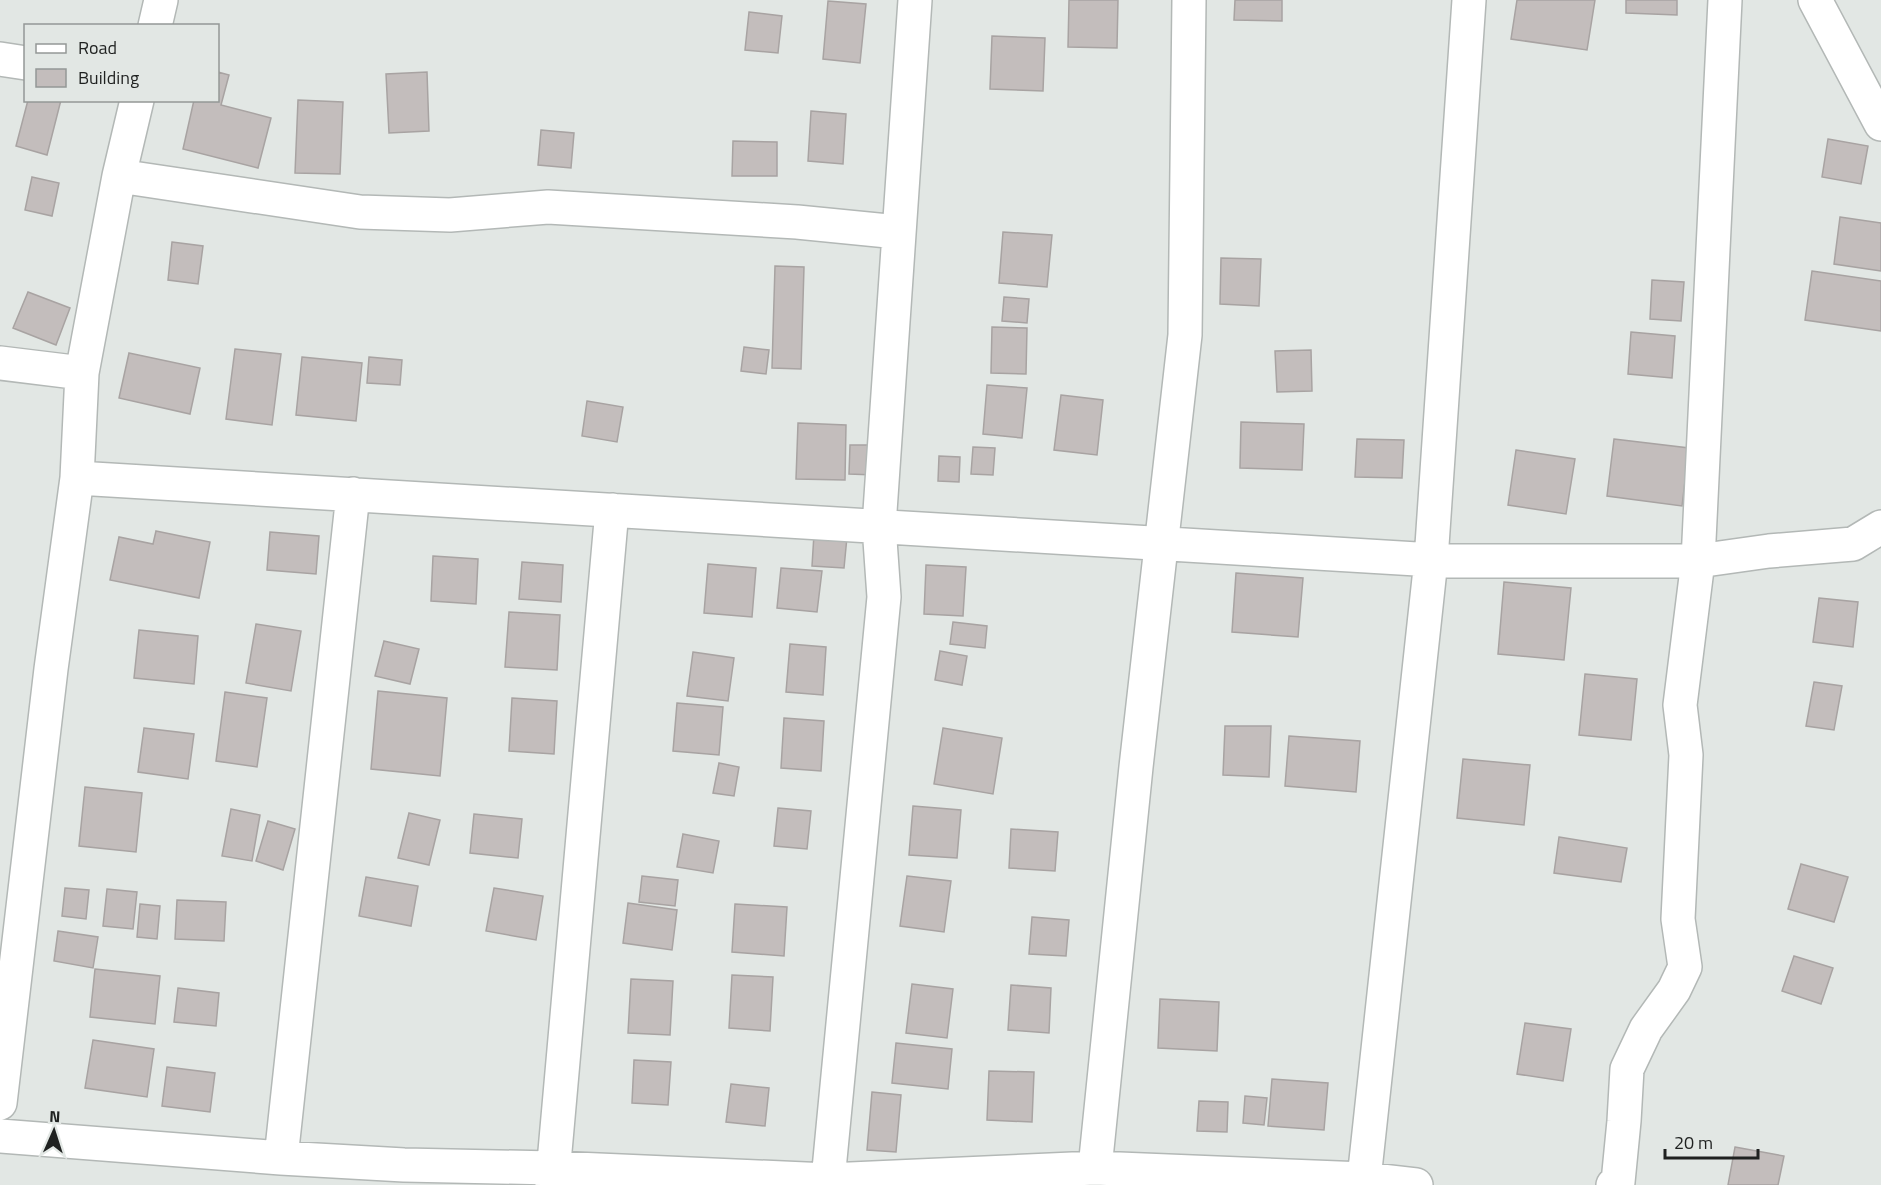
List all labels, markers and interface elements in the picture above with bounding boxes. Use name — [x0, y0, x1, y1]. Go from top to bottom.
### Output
legend — [24, 24, 219, 102]
text: Road — [78, 34, 117, 61]
text: Building — [78, 64, 139, 91]
north arrow — [24, 1101, 84, 1161]
text: N — [49, 1104, 61, 1128]
scale bar — [1665, 1122, 1758, 1160]
text: 20 m — [1674, 1129, 1713, 1156]

